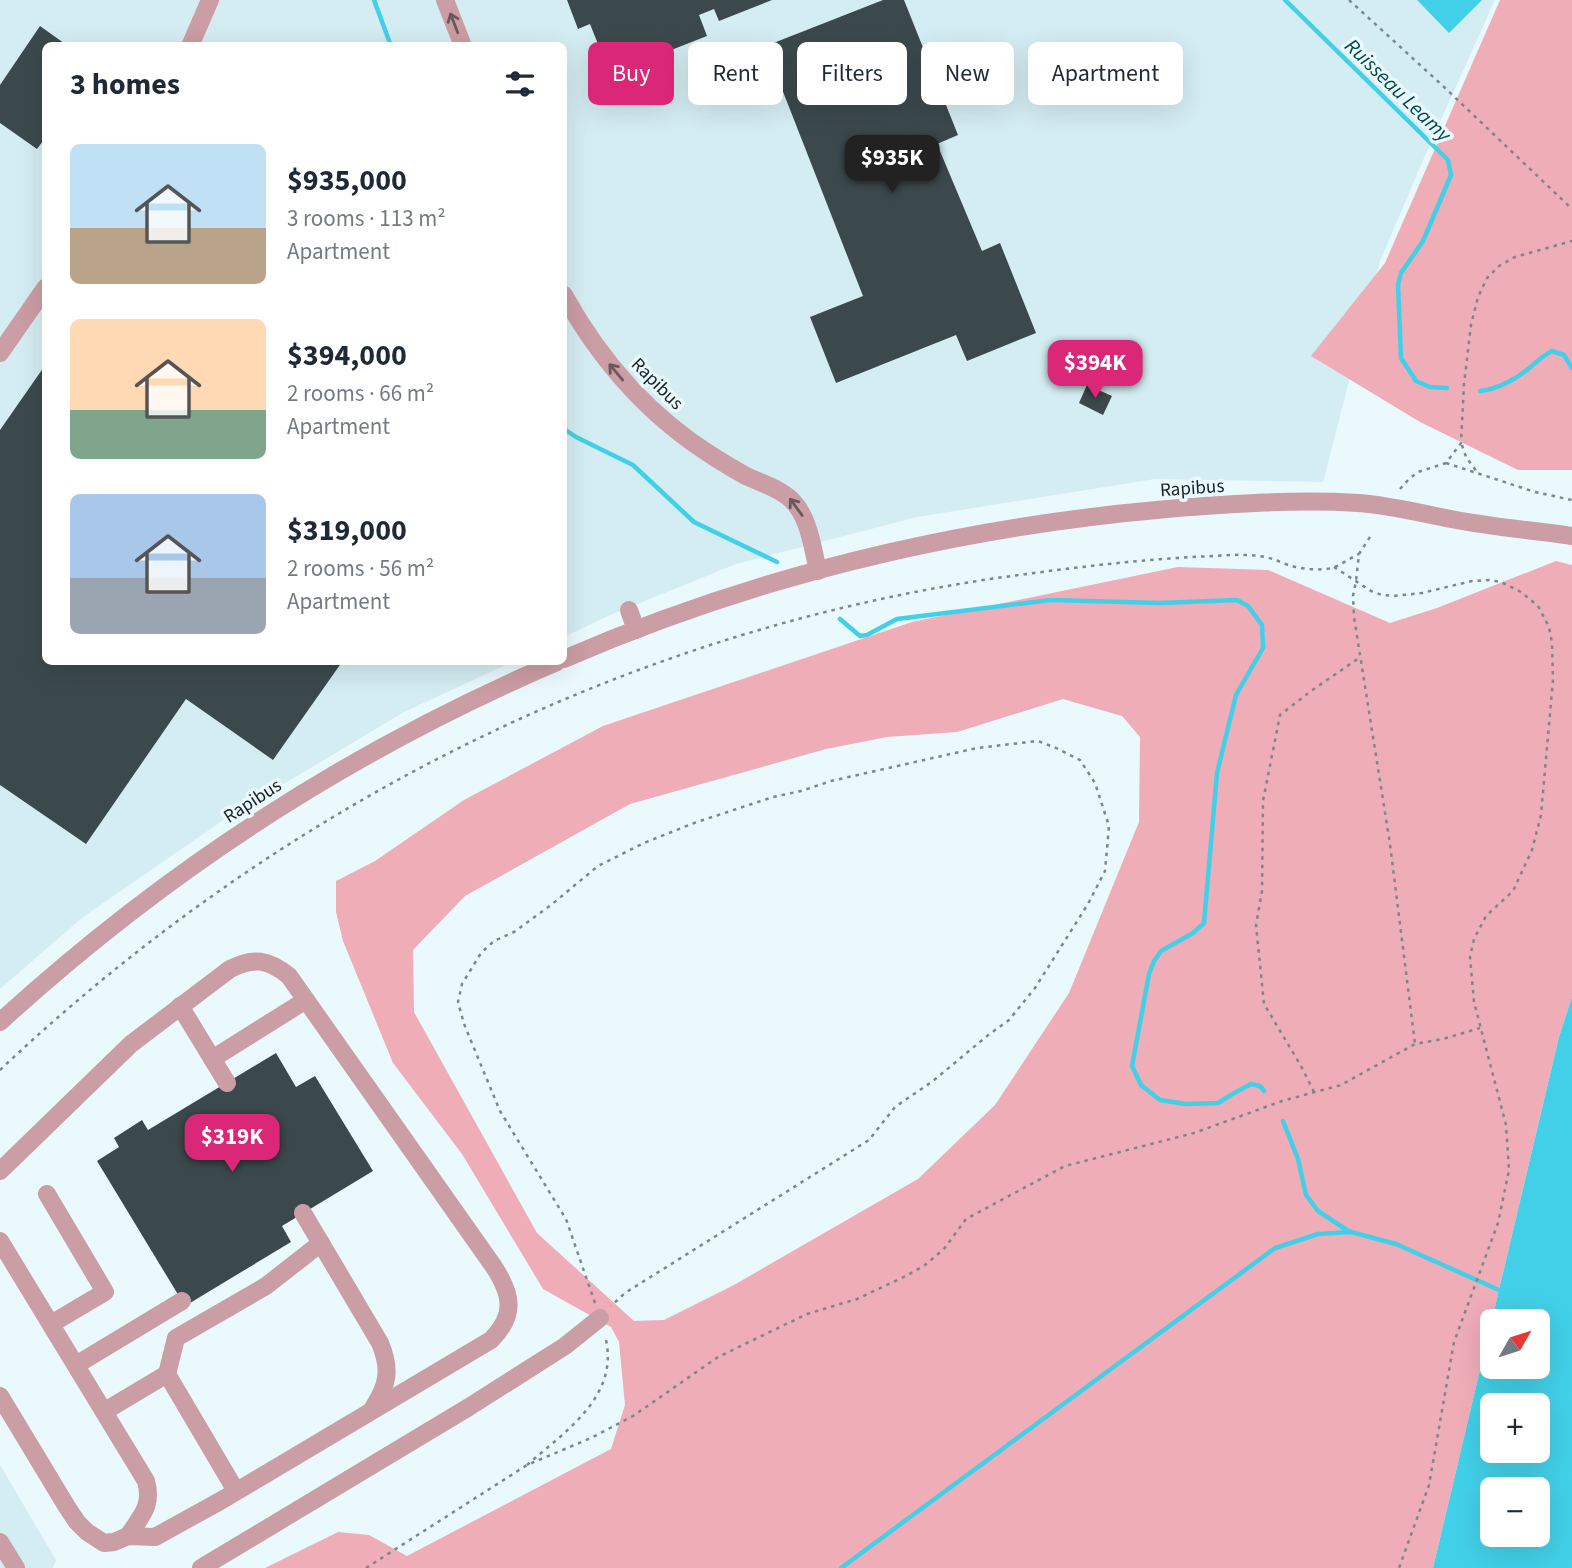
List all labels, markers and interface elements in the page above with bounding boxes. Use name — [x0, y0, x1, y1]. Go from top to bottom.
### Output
one-way arrow — [447, 12, 460, 34]
water label: Ruisseau Leamy — [1338, 31, 1459, 150]
chip: Buy — [588, 42, 674, 105]
chip: Rent — [688, 42, 783, 105]
chip: Filters — [797, 42, 907, 105]
chip: New — [921, 42, 1014, 105]
chip: Apartment — [1028, 42, 1183, 105]
text: 3 homes — [70, 63, 180, 106]
icon: filters — [501, 65, 539, 103]
pin: $935K — [843, 136, 941, 195]
text: $935K — [861, 141, 923, 174]
text: $935,000 — [287, 159, 407, 202]
icon: home — [126, 172, 210, 256]
text: 3 rooms · 113 m² — [287, 202, 446, 235]
text: Apartment — [287, 235, 390, 268]
text: $394,000 — [287, 334, 407, 377]
pin: $394K — [1046, 340, 1144, 400]
text: $394K — [1064, 346, 1126, 379]
icon: home — [126, 347, 210, 431]
street label: Rapibus — [625, 352, 689, 416]
one-way arrow — [608, 363, 624, 381]
text: 2 rooms · 66 m² — [287, 377, 434, 410]
text: Apartment — [287, 410, 390, 443]
street label: Rapibus — [1159, 473, 1225, 504]
one-way arrow — [789, 498, 803, 517]
text: $319,000 — [287, 509, 407, 552]
icon: home — [126, 522, 210, 606]
text: 2 rooms · 56 m² — [287, 552, 434, 585]
text: Apartment — [287, 585, 390, 618]
street label: Rapibus — [218, 772, 287, 830]
pin: $319K — [183, 1114, 281, 1174]
text: $319K — [201, 1120, 263, 1153]
north arrow — [1480, 1309, 1550, 1379]
map controls — [1480, 1309, 1550, 1547]
button: + — [1480, 1393, 1550, 1463]
button: − — [1480, 1477, 1550, 1547]

